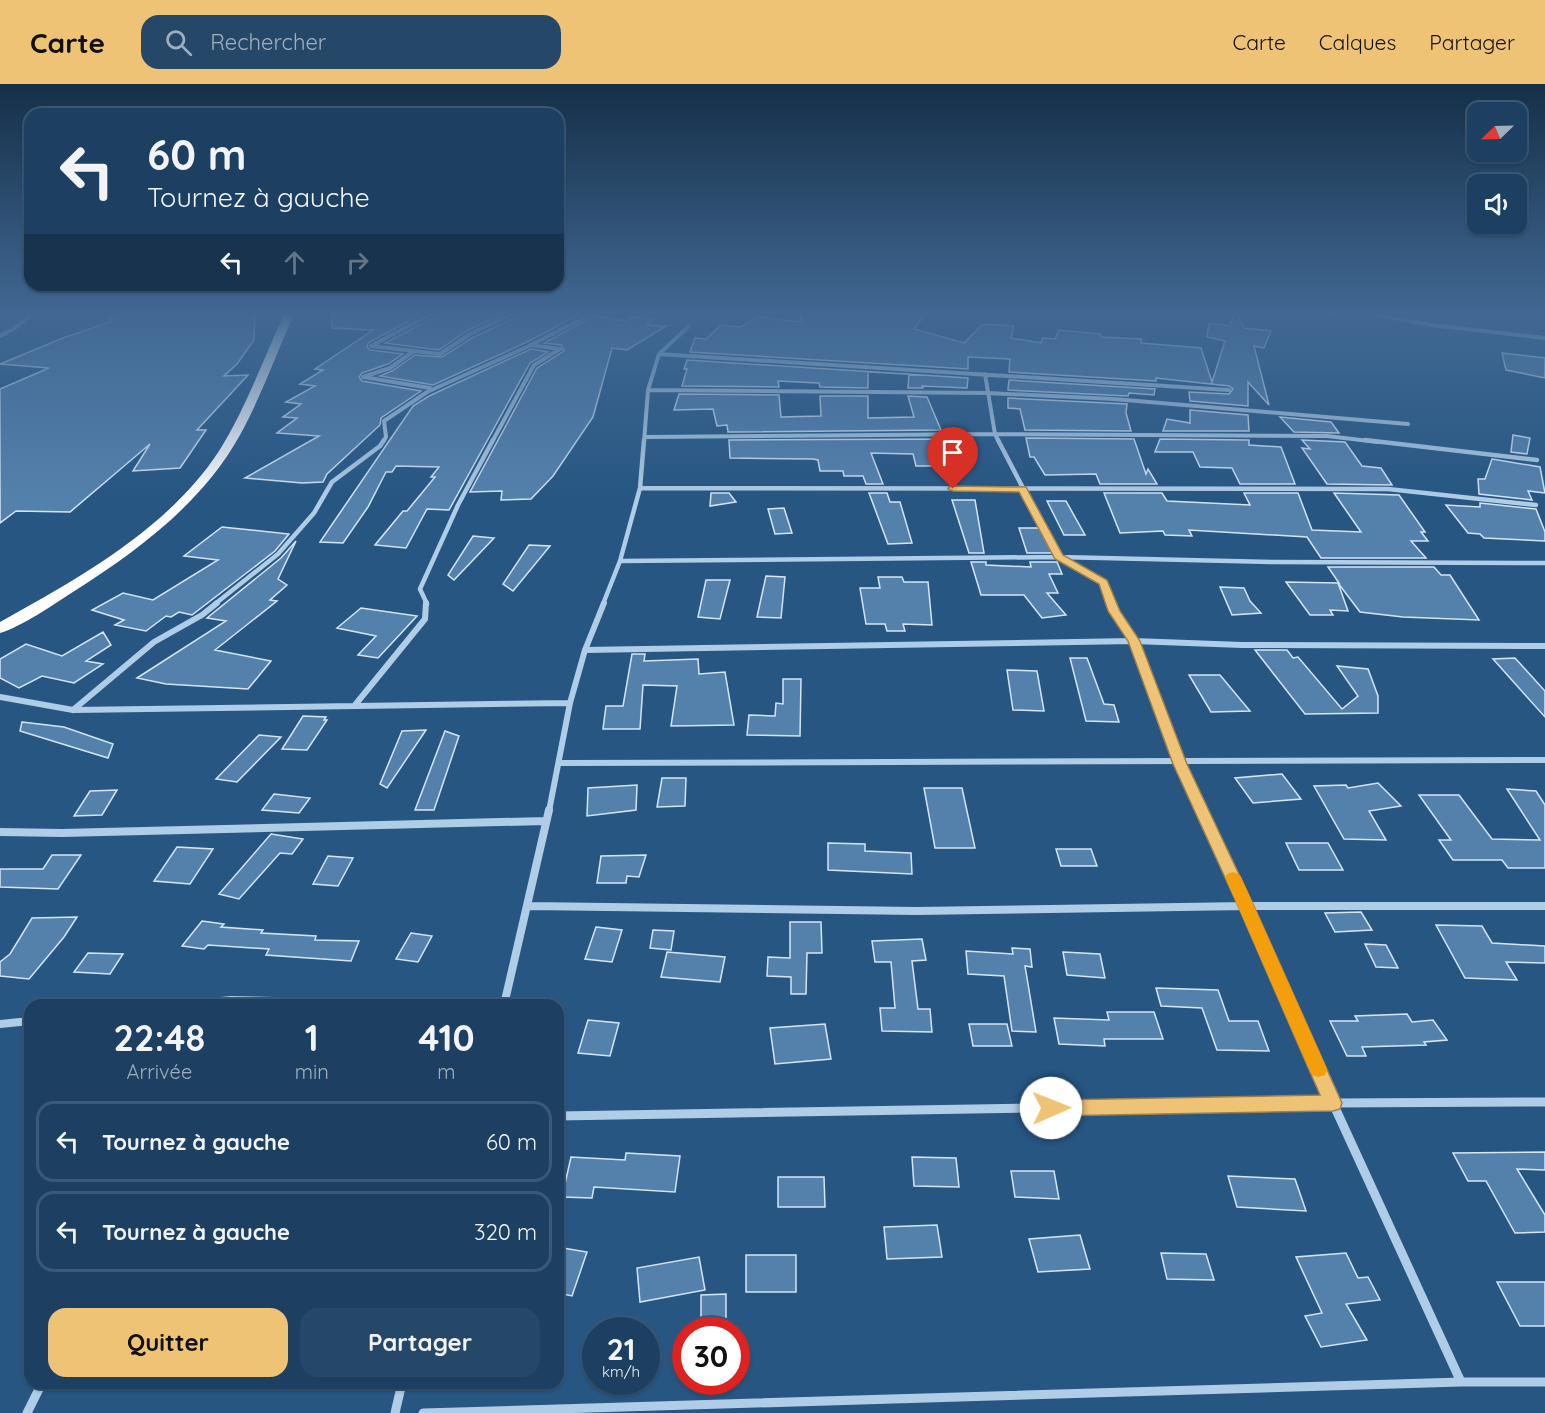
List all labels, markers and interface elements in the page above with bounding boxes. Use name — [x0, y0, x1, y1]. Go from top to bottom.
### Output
search box — [141, 15, 561, 69]
text: Carte — [30, 25, 105, 60]
icon: search — [162, 26, 195, 59]
text: Rechercher — [210, 28, 326, 56]
text: Carte — [1232, 29, 1286, 55]
text: Calques — [1319, 29, 1396, 55]
text: Partager — [1429, 29, 1515, 55]
north arrow — [1467, 102, 1527, 162]
map controls — [1467, 102, 1527, 234]
text: 60 m — [147, 128, 247, 181]
icon: left — [48, 132, 126, 210]
button: sound — [1467, 174, 1527, 234]
text: Tournez à gauche — [147, 180, 370, 214]
icon: left — [215, 246, 248, 279]
icon: ahead — [278, 246, 311, 279]
icon: right — [341, 246, 374, 279]
pin — [927, 427, 978, 489]
icon: arrive — [936, 436, 969, 469]
text: 22:48 — [114, 1015, 205, 1060]
text: 1 — [305, 1015, 319, 1060]
text: 410 — [418, 1015, 475, 1060]
text: Arrivée — [127, 1059, 192, 1084]
text: min — [295, 1059, 329, 1084]
text: m — [437, 1059, 456, 1084]
position arrow — [1019, 1076, 1083, 1140]
icon: left — [51, 1125, 84, 1158]
text: Tournez à gauche — [102, 1128, 290, 1156]
text: 60 m — [486, 1128, 537, 1156]
icon: left — [51, 1215, 84, 1248]
text: Tournez à gauche — [102, 1218, 290, 1246]
text: 320 m — [474, 1218, 537, 1246]
button: Quitter — [48, 1308, 288, 1377]
button: Partager — [300, 1308, 540, 1377]
speed limit sign: 30 — [672, 1317, 750, 1395]
text: 21 — [607, 1330, 635, 1368]
text: km/h — [602, 1362, 640, 1381]

